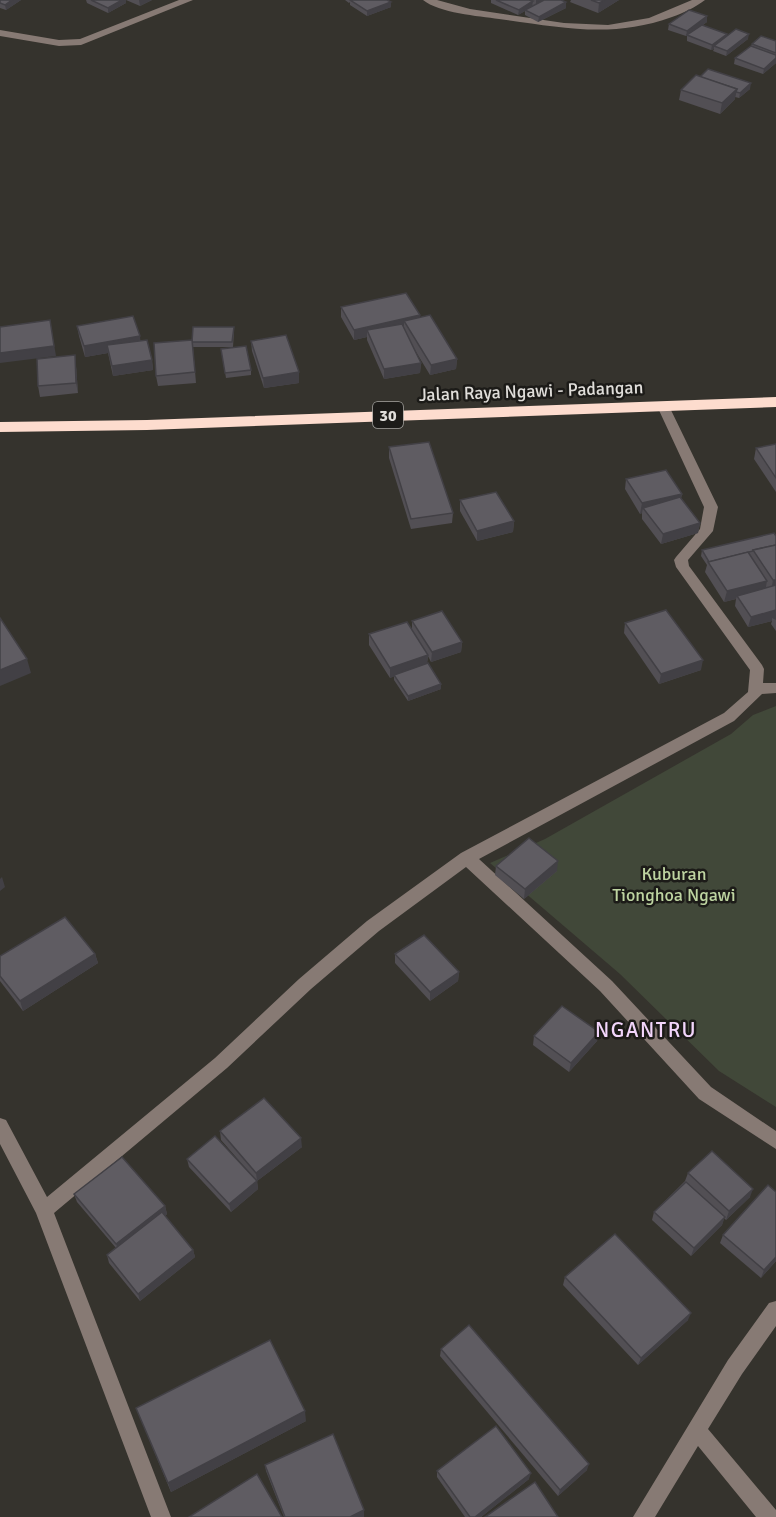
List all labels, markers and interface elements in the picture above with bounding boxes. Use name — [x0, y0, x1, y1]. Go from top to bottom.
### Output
street label: Jalan Raya Ngawi - Padangan — [418, 376, 644, 406]
road number: 30 — [373, 402, 403, 428]
park label: Kuburan Tionghoa Ngawi — [612, 863, 736, 906]
district label: NGANTRU — [595, 1017, 697, 1043]

